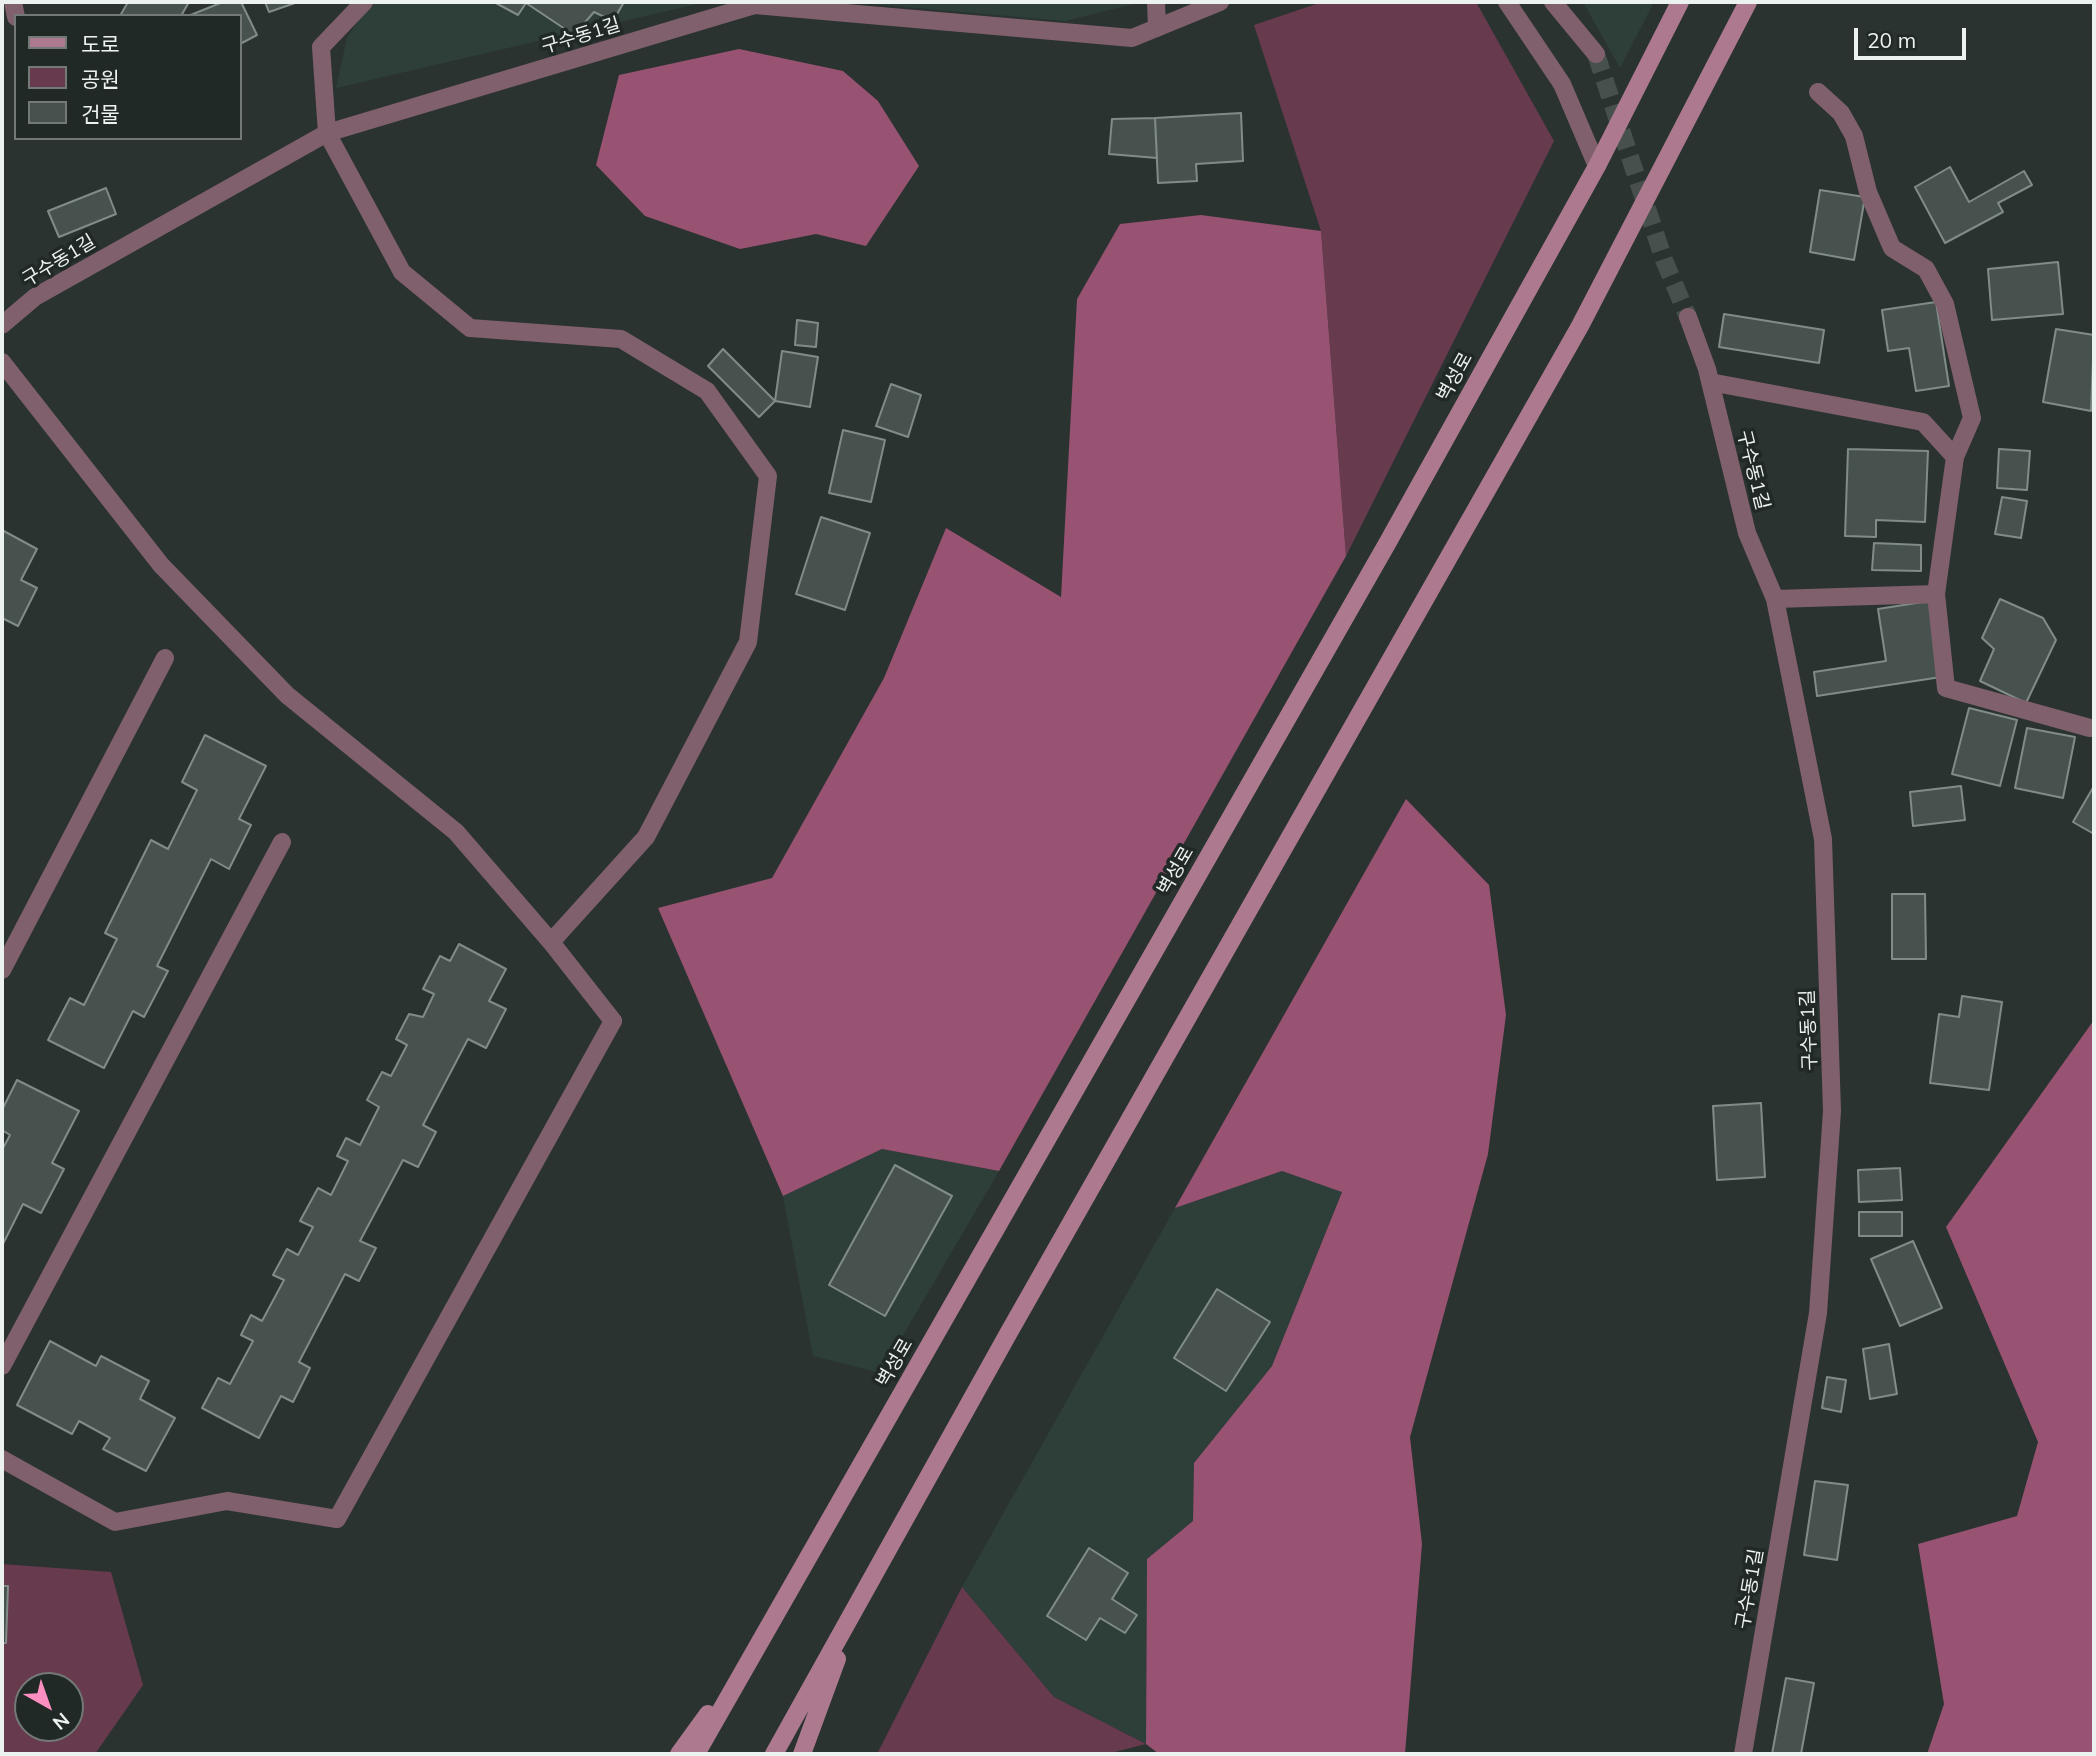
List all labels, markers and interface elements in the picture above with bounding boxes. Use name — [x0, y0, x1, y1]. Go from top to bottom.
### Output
street label: 구수동1길 — [539, 13, 623, 59]
legend — [14, 14, 242, 140]
scale bar — [1858, 14, 1970, 58]
text: 20 m — [1867, 27, 1916, 53]
text: 도로 — [81, 31, 120, 57]
text: 공원 — [81, 66, 120, 92]
text: 건물 — [81, 101, 120, 127]
street label: 구수동1길 — [18, 230, 100, 292]
street label: 벽성로 — [1432, 349, 1478, 405]
street label: 구수동1길 — [1732, 428, 1774, 512]
street label: 벽성로 — [1153, 843, 1199, 899]
street label: 구수동1길 — [1796, 989, 1822, 1071]
street label: 벽성로 — [872, 1335, 918, 1391]
street label: 구수동1길 — [1732, 1547, 1768, 1631]
north arrow — [14, 1672, 84, 1742]
text: N — [48, 1708, 74, 1735]

